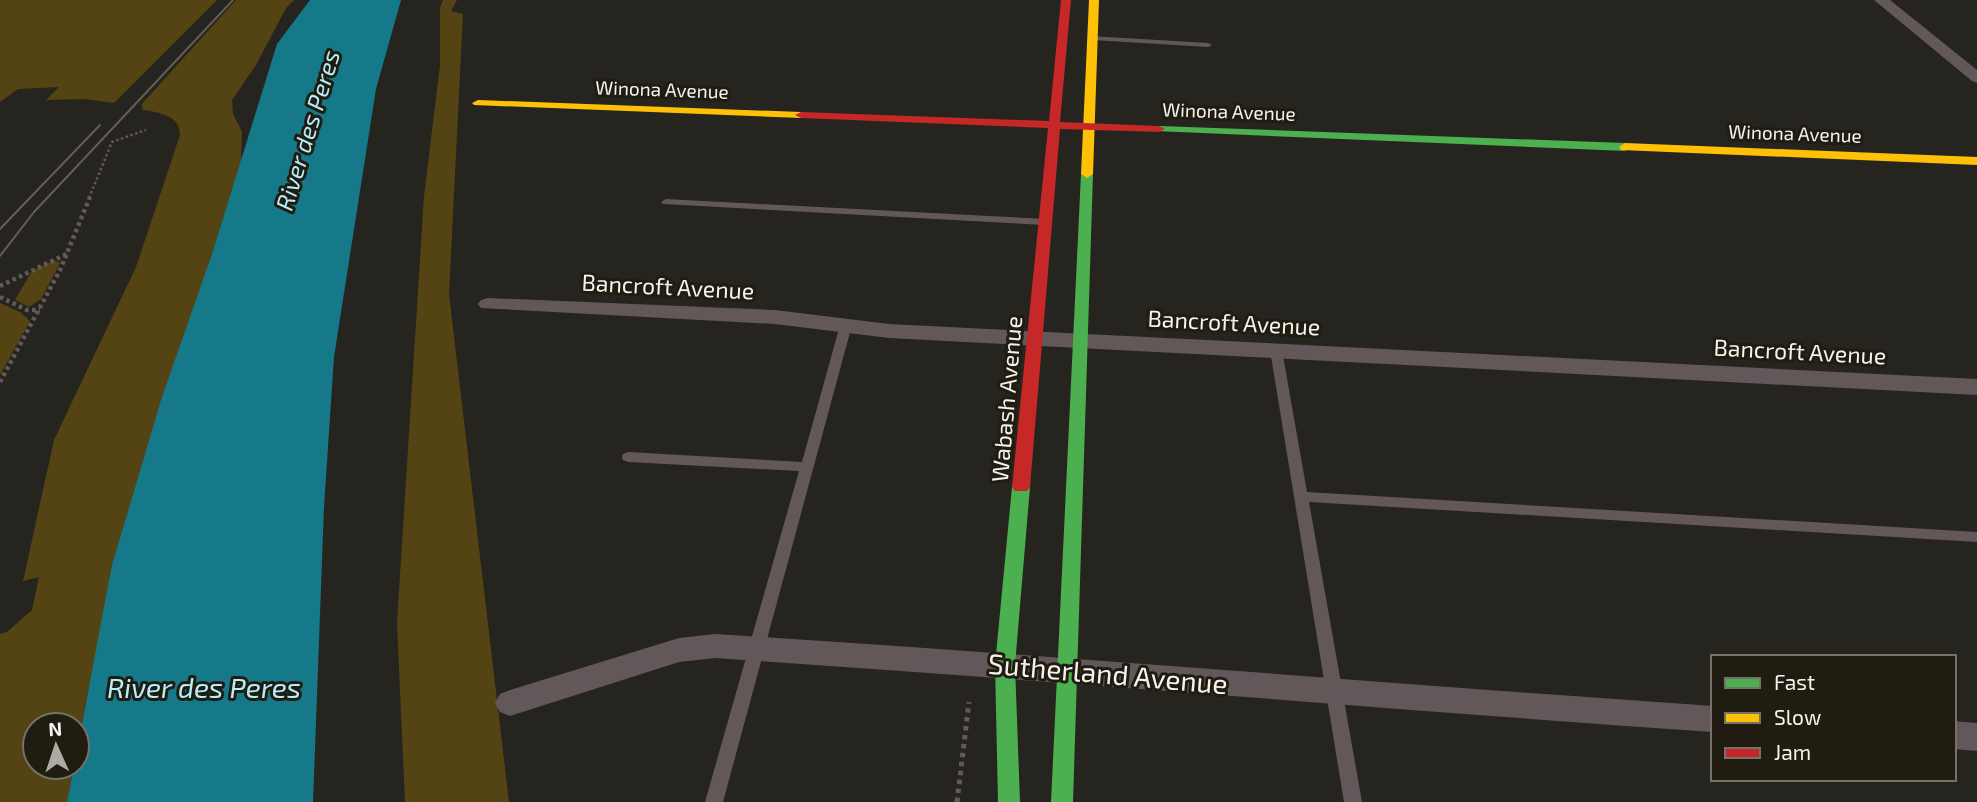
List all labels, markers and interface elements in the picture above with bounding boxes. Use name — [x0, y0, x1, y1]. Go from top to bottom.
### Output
water label: River des Peres — [269, 46, 345, 214]
street label: Winona Avenue — [595, 75, 729, 103]
street label: Winona Avenue — [1162, 97, 1296, 125]
street label: Winona Avenue — [1728, 119, 1862, 147]
street label: Bancroft Avenue — [581, 268, 755, 304]
street label: Bancroft Avenue — [1147, 304, 1321, 340]
street label: Wabash Avenue — [985, 315, 1027, 483]
street label: Bancroft Avenue — [1713, 333, 1887, 369]
street label: Sutherland Avenue — [987, 646, 1229, 700]
legend — [1711, 655, 1956, 781]
text: Fast — [1774, 669, 1815, 694]
water label: River des Peres — [107, 670, 301, 704]
text: Slow — [1774, 704, 1821, 729]
north arrow — [21, 711, 91, 781]
text: N — [48, 717, 63, 740]
text: Jam — [1774, 739, 1811, 764]

